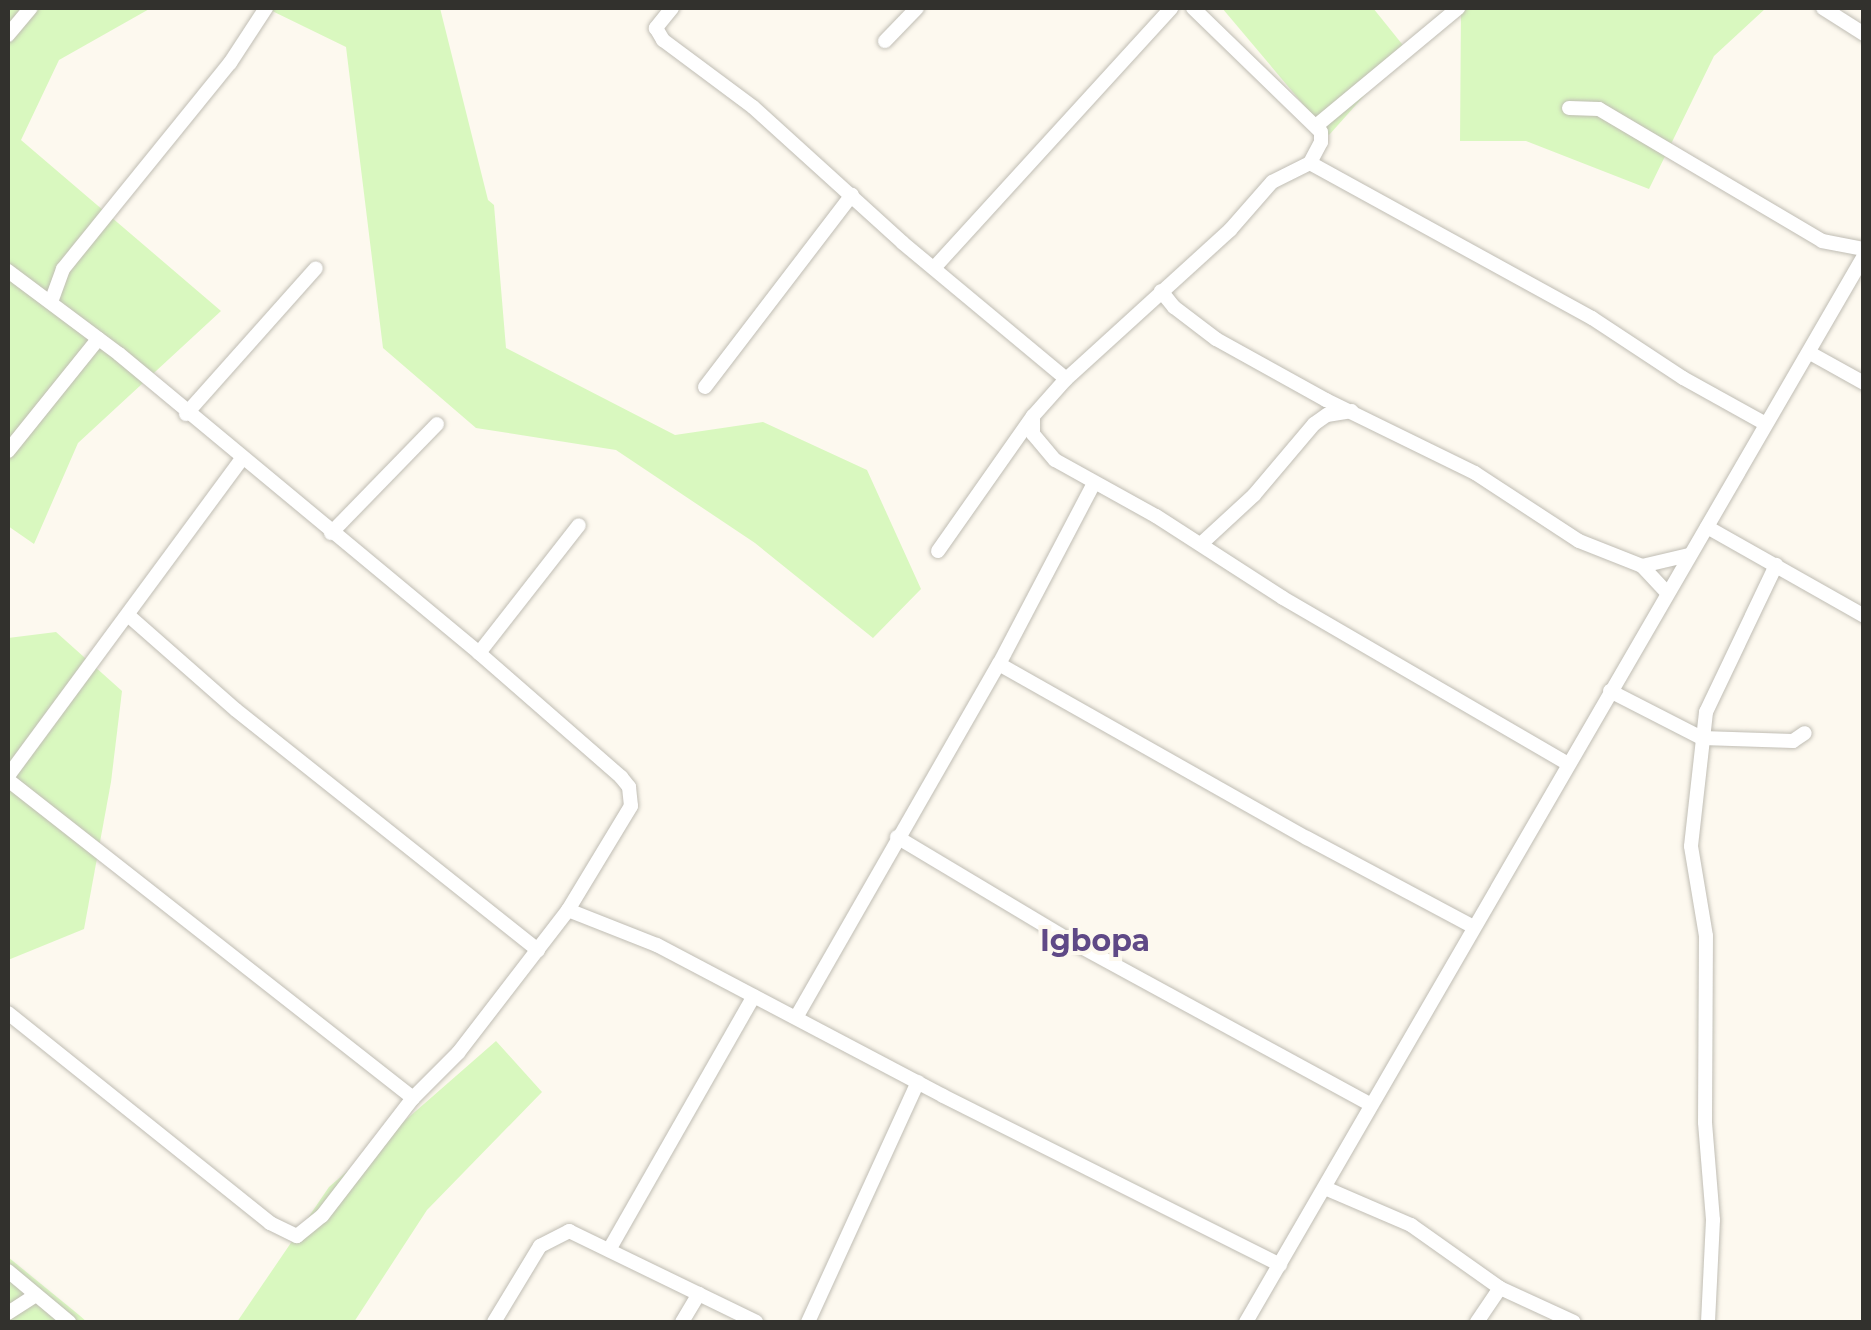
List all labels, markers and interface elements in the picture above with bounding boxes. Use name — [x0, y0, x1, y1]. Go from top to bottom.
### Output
district label: Igbopa — [1040, 923, 1150, 959]

